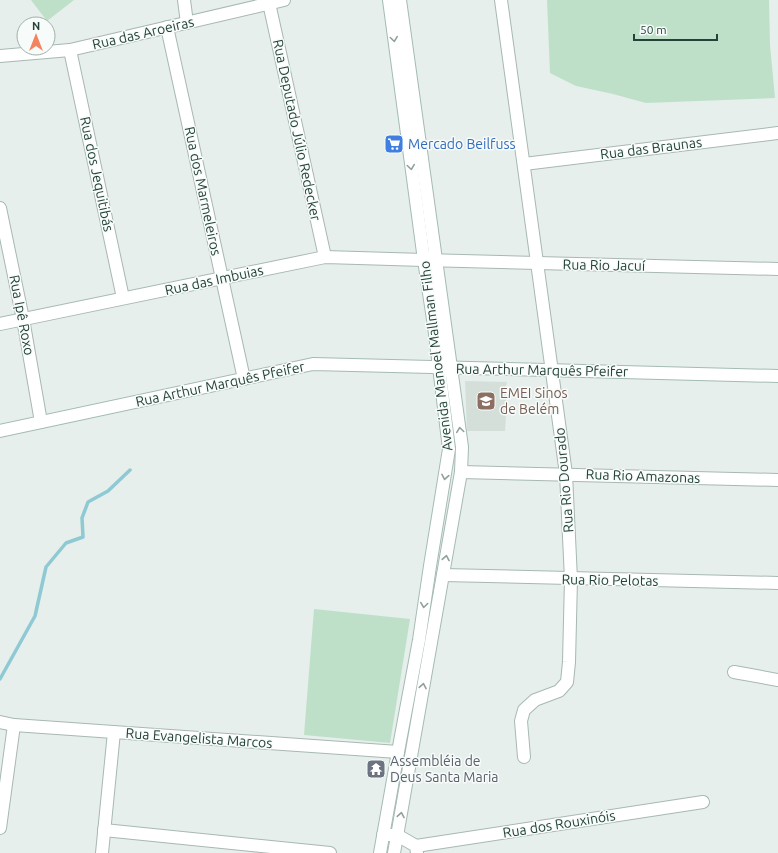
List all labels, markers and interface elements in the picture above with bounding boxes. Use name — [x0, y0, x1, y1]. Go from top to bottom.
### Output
street label: Rua das Aroeiras — [91, 14, 195, 52]
north arrow — [16, 16, 56, 56]
scale bar — [634, 16, 717, 42]
text: N — [32, 20, 40, 32]
text: 50 m — [640, 23, 667, 36]
one-way arrow — [389, 36, 398, 42]
street label: Rua Deputado Júlio Redecker — [270, 38, 324, 223]
street label: Rua dos Jequitibás — [77, 115, 117, 233]
street label: Rua dos Marmeleiros — [181, 125, 225, 257]
supermarket icon: Mercado Beilfuss — [383, 133, 405, 155]
street label: Rua das Braunas — [599, 134, 703, 162]
place label: Mercado Beilfuss — [408, 136, 516, 152]
one-way arrow — [407, 164, 416, 171]
street label: Rua Rio Jacuí — [563, 256, 646, 274]
street label: Avenida Manoel Mallman Filho — [416, 260, 456, 452]
street label: Rua das Imbuias — [163, 262, 265, 298]
street label: Rua Ipê Roxo — [6, 273, 38, 357]
street label: Rua Arthur Marquês Pfeifer — [134, 358, 307, 410]
street label: Rua Arthur Marquês Pfeifer — [456, 360, 629, 380]
place label: EMEI Sinos de Belém — [500, 385, 568, 417]
school or university icon: EMEI Sinos de Belém — [475, 390, 497, 412]
one-way arrow — [456, 427, 465, 433]
street label: Rua Rio Dourado — [551, 427, 577, 533]
street label: Rua Rio Amazonas — [585, 466, 701, 486]
one-way arrow — [441, 473, 450, 480]
one-way arrow — [441, 555, 449, 561]
street label: Rua Rio Pelotas — [561, 571, 659, 589]
one-way arrow — [420, 602, 429, 608]
one-way arrow — [419, 683, 427, 690]
street label: Rua Evangelista Marcos — [125, 725, 273, 751]
place label: Assembléia de Deus Santa Maria — [390, 753, 499, 785]
temple icon: Assembléia de Deus Santa Maria — [365, 758, 387, 780]
street label: Rua dos Rouxinóis — [502, 807, 616, 841]
one-way arrow — [396, 811, 405, 818]

